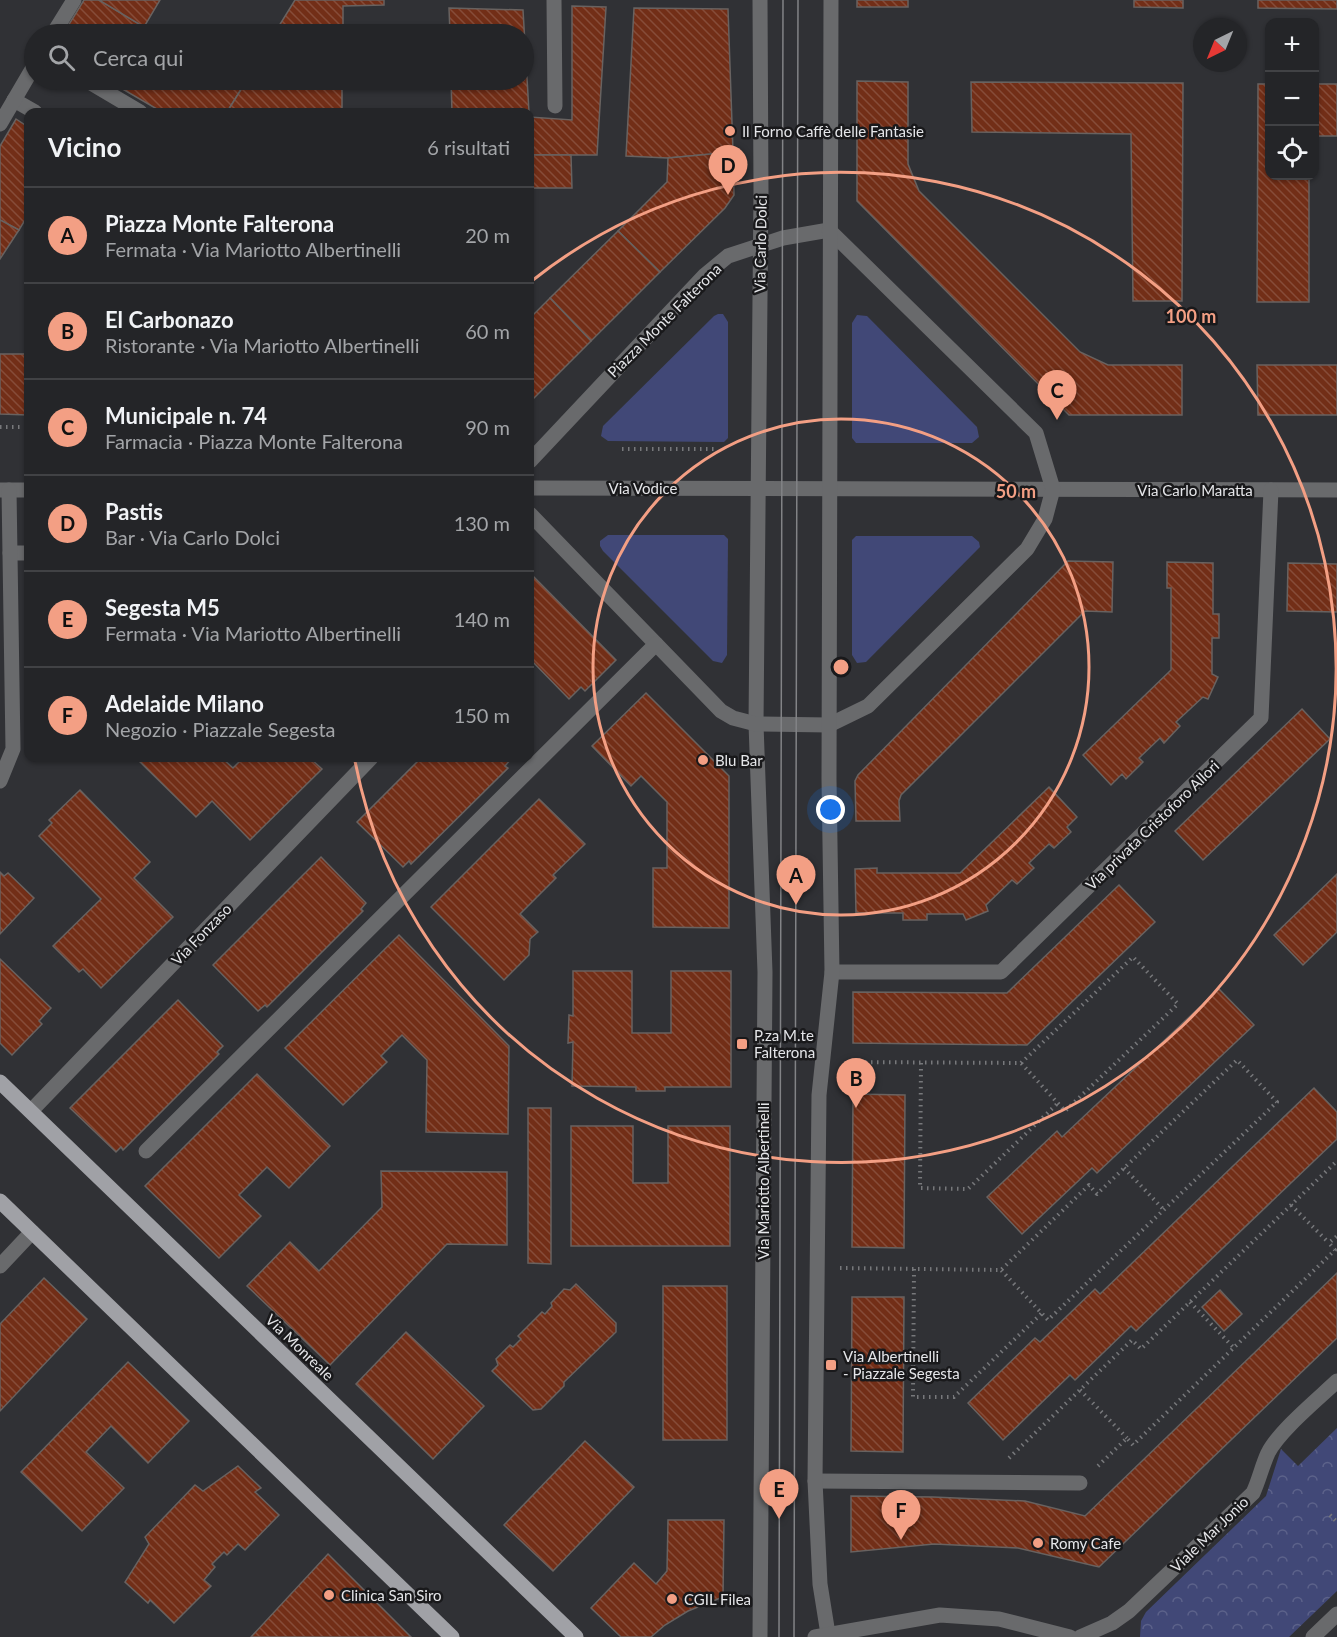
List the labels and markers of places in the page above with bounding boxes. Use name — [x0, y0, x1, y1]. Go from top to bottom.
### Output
place label: Il Forno Caffè delle Fantasie — [742, 122, 924, 140]
marker: Il Forno Caffè delle Fantasie — [723, 124, 737, 138]
pin: D — [708, 146, 748, 195]
pin: C — [1038, 370, 1076, 420]
centre of rings — [831, 657, 851, 677]
place label: Blu Bar — [715, 751, 763, 769]
marker: Blu Bar — [696, 753, 710, 767]
pin: A — [776, 856, 816, 905]
place label: P.za M.te Falterona — [754, 1026, 815, 1061]
marker: P.za M.te Falterona — [735, 1037, 749, 1051]
pin: B — [836, 1058, 876, 1108]
place label: Via Albertinelli - Piazzale Segesta — [843, 1347, 960, 1382]
marker: Via Albertinelli - Piazzale Segesta — [824, 1358, 838, 1372]
pin: E — [760, 1470, 798, 1519]
pin: F — [882, 1490, 920, 1540]
place label: Romy Cafe — [1050, 1534, 1121, 1552]
marker: Romy Cafe — [1031, 1536, 1045, 1550]
place label: Clinica San Siro — [341, 1586, 442, 1604]
marker: Clinica San Siro — [322, 1588, 336, 1602]
place label: CGIL Filea — [684, 1590, 751, 1608]
marker: CGIL Filea — [665, 1592, 679, 1606]

